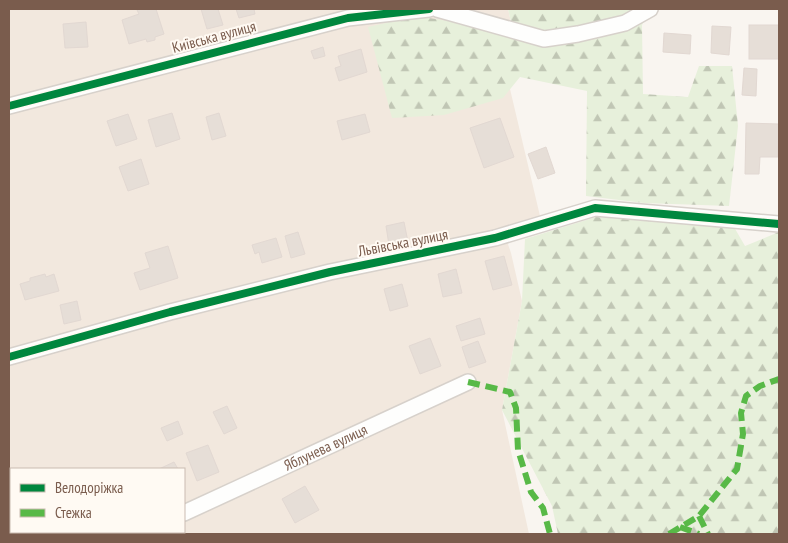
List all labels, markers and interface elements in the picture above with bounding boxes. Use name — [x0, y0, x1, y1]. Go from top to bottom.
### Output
street label: Київська вулиця — [170, 16, 258, 57]
street label: Львівська вулиця — [355, 224, 450, 261]
street label: Яблунева вулиця — [281, 420, 370, 475]
legend — [10, 468, 185, 533]
text: Велодоріжка — [55, 478, 123, 497]
text: Стежка — [55, 503, 92, 522]

